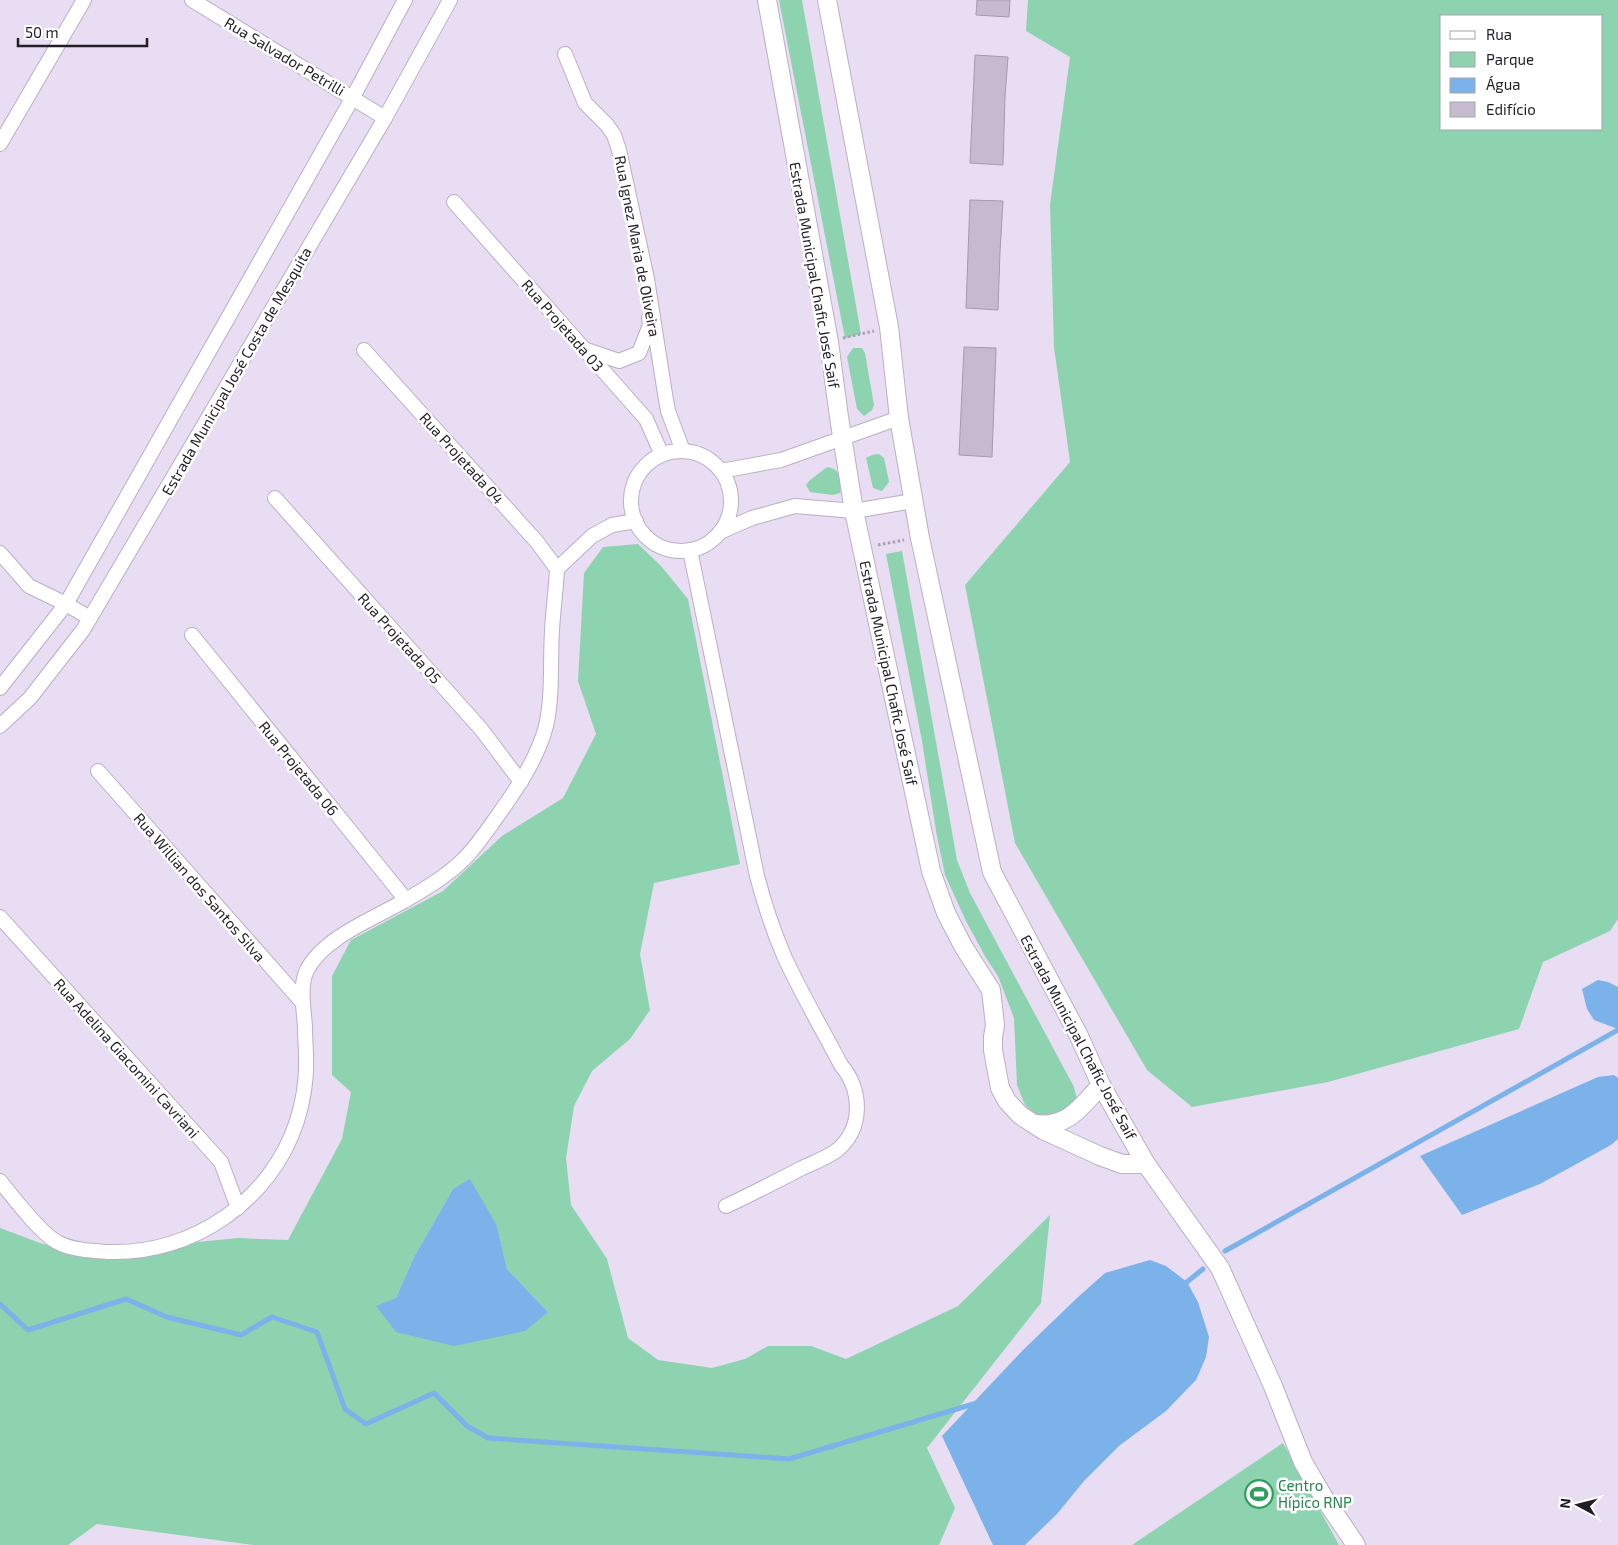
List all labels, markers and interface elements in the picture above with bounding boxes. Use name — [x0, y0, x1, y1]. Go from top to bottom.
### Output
street label: Rua Salvador Petrilli — [222, 13, 348, 99]
scale bar — [18, 15, 146, 47]
legend — [1440, 15, 1603, 130]
text: 50 m — [25, 23, 59, 41]
text: Rua — [1486, 25, 1512, 43]
text: Parque — [1486, 50, 1534, 68]
text: Água — [1486, 75, 1521, 93]
text: Edifício — [1486, 100, 1536, 118]
street label: Rua Ignez Maria de Oliveira — [612, 154, 664, 338]
street label: Estrada Municipal Chafic José Saif — [786, 160, 844, 390]
street label: Estrada Municipal José Costa de Mesquita — [157, 244, 315, 498]
street label: Rua Projetada 03 — [517, 275, 608, 375]
street label: Rua Projetada 04 — [415, 409, 508, 508]
street label: Estrada Municipal Chafic José Saif — [856, 559, 922, 787]
street label: Rua Projetada 05 — [354, 589, 445, 688]
street label: Rua Projetada 06 — [255, 717, 343, 819]
street label: Rua Willian dos Santos Silva — [131, 809, 269, 965]
street label: Estrada Municipal Chafic José Saif — [1017, 931, 1141, 1143]
street label: Rua Adelina Giacomini Cavriani — [51, 975, 203, 1141]
place label: Centro Hípico RNP — [1278, 1476, 1352, 1511]
sports icon: Centro Hípico RNP — [1244, 1479, 1274, 1509]
north arrow — [1553, 1480, 1603, 1530]
text: N — [1556, 1497, 1574, 1509]

